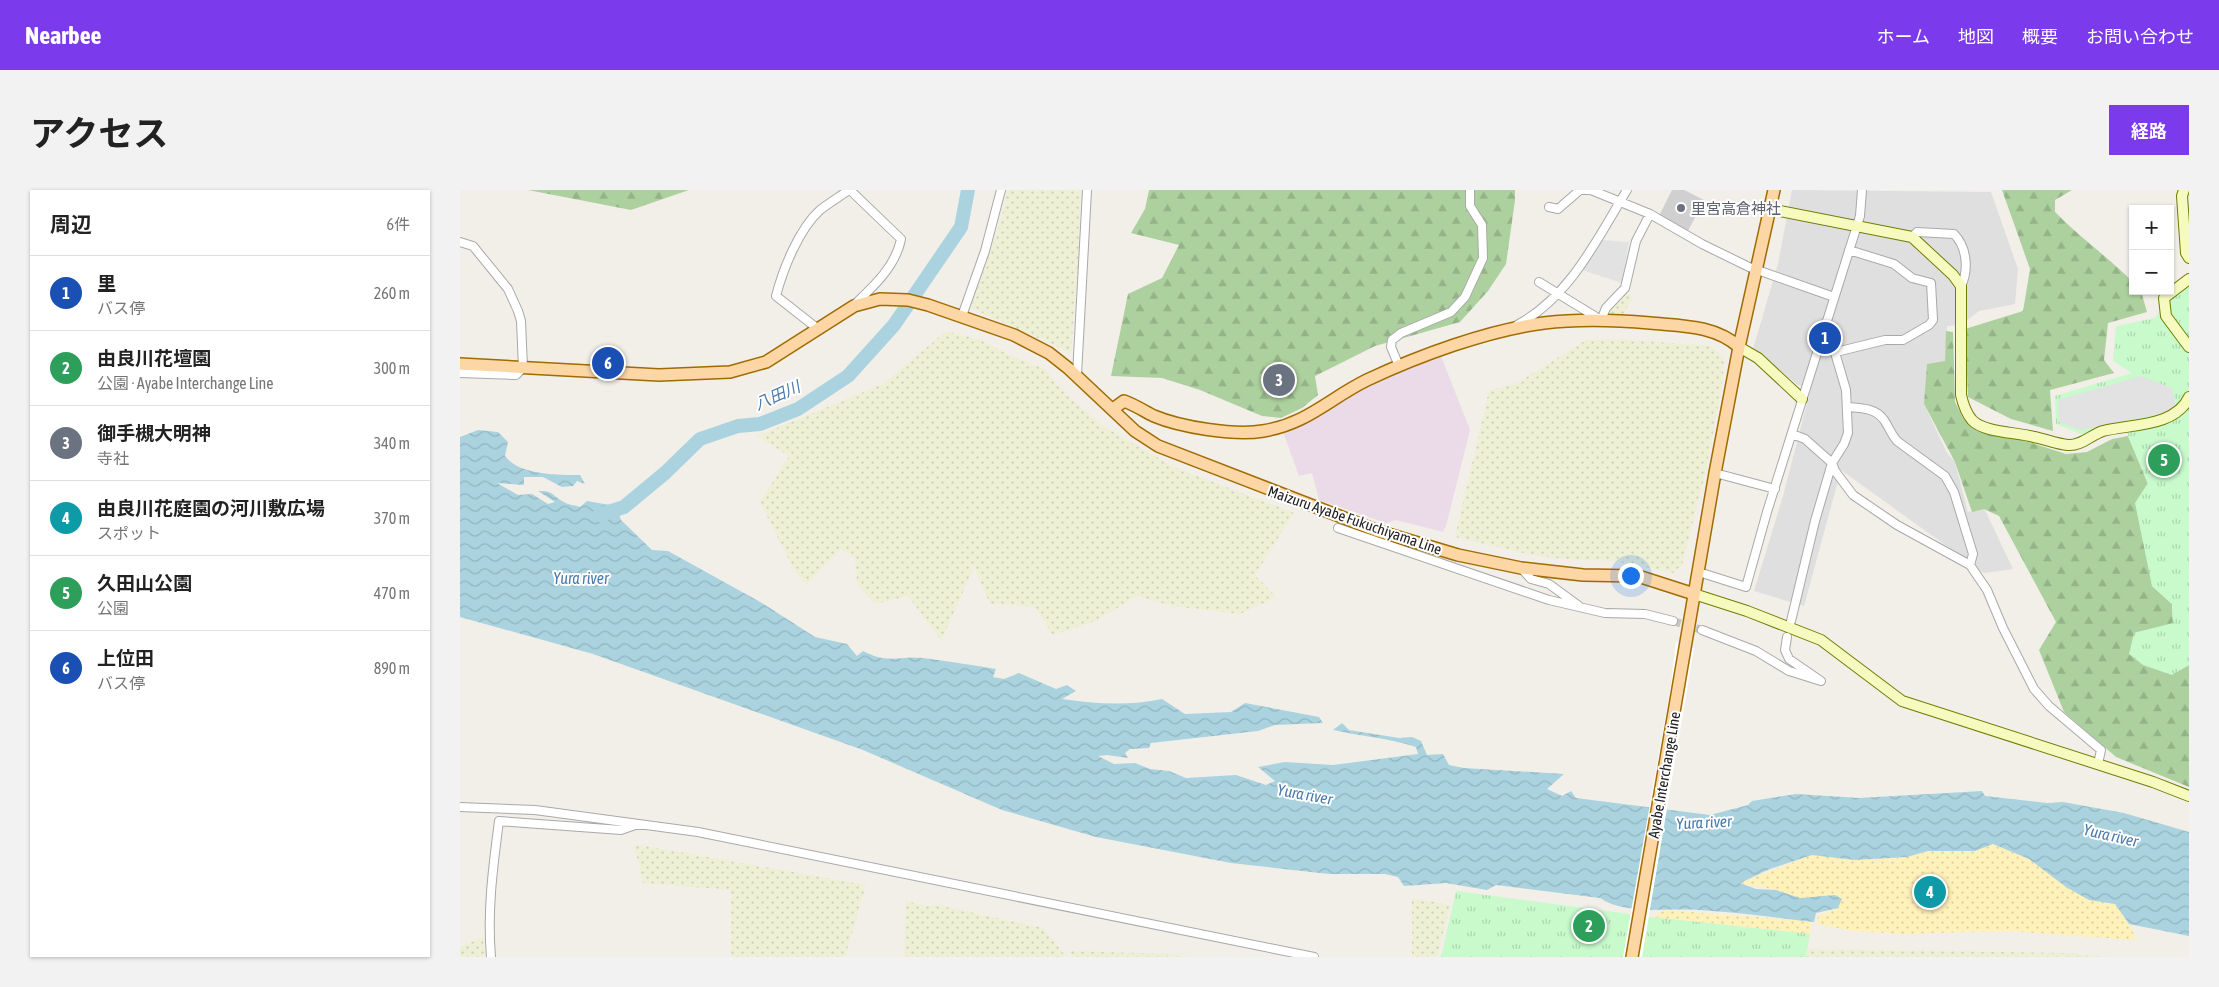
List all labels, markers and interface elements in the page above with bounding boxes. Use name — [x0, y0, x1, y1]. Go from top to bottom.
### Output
text: Nearbee — [25, 22, 101, 49]
text: ホーム — [1877, 26, 1930, 47]
text: 地図 — [1958, 26, 1994, 47]
text: 概要 — [2022, 26, 2058, 47]
text: お問い合わせ — [2086, 26, 2194, 47]
button: 経路 — [2109, 105, 2189, 155]
text: アクセス — [30, 113, 168, 153]
place label: 里宮高倉神社 — [1691, 200, 1781, 217]
marker: 里宮高倉神社 — [1675, 202, 1687, 214]
map controls — [2129, 205, 2174, 295]
button: + — [2129, 205, 2174, 250]
text: 周辺 — [50, 212, 92, 236]
text: 6件 — [386, 215, 410, 233]
button: − — [2129, 250, 2174, 295]
text: 里 — [97, 272, 116, 294]
text: 1 — [62, 284, 70, 302]
text: 260 m — [374, 284, 410, 302]
text: バス停 — [97, 299, 145, 317]
pin: 1 — [1809, 319, 1841, 357]
pin: 6 — [592, 344, 624, 382]
text: 由良川花壇園 — [97, 347, 211, 369]
text: 2 — [62, 359, 70, 377]
text: 300 m — [374, 359, 410, 377]
pin: 3 — [1263, 361, 1295, 399]
text: 公園 · Ayabe Interchange Line — [97, 374, 274, 392]
water label: 八田川 — [751, 376, 804, 413]
text: 御手槻大明神 — [97, 422, 211, 444]
text: 3 — [62, 434, 70, 452]
text: 340 m — [374, 434, 410, 452]
pin: 5 — [2148, 441, 2180, 479]
text: 寺社 — [97, 449, 129, 467]
street label: Maizuru Ayabe Fukuchiyama Line — [1266, 482, 1444, 558]
text: 由良川花庭園の河川敷広場 — [97, 497, 325, 519]
text: 4 — [62, 509, 70, 527]
text: 370 m — [374, 509, 410, 527]
text: スポット — [97, 524, 161, 542]
your location — [1618, 563, 1644, 589]
water label: Yura river — [553, 569, 610, 587]
text: 久田山公園 — [97, 572, 192, 594]
text: 5 — [62, 584, 70, 602]
text: 470 m — [374, 584, 410, 602]
text: 公園 — [97, 599, 129, 617]
text: 上位田 — [97, 647, 154, 669]
text: 6 — [62, 659, 70, 677]
text: 890 m — [374, 659, 410, 677]
text: バス停 — [97, 674, 145, 692]
street label: Ayabe Interchange Line — [1644, 710, 1684, 840]
water label: Yura river — [1276, 780, 1335, 808]
water label: Yura river — [1676, 811, 1733, 832]
water label: Yura river — [2082, 820, 2141, 850]
pin: 4 — [1914, 873, 1946, 911]
pin: 2 — [1573, 907, 1605, 945]

